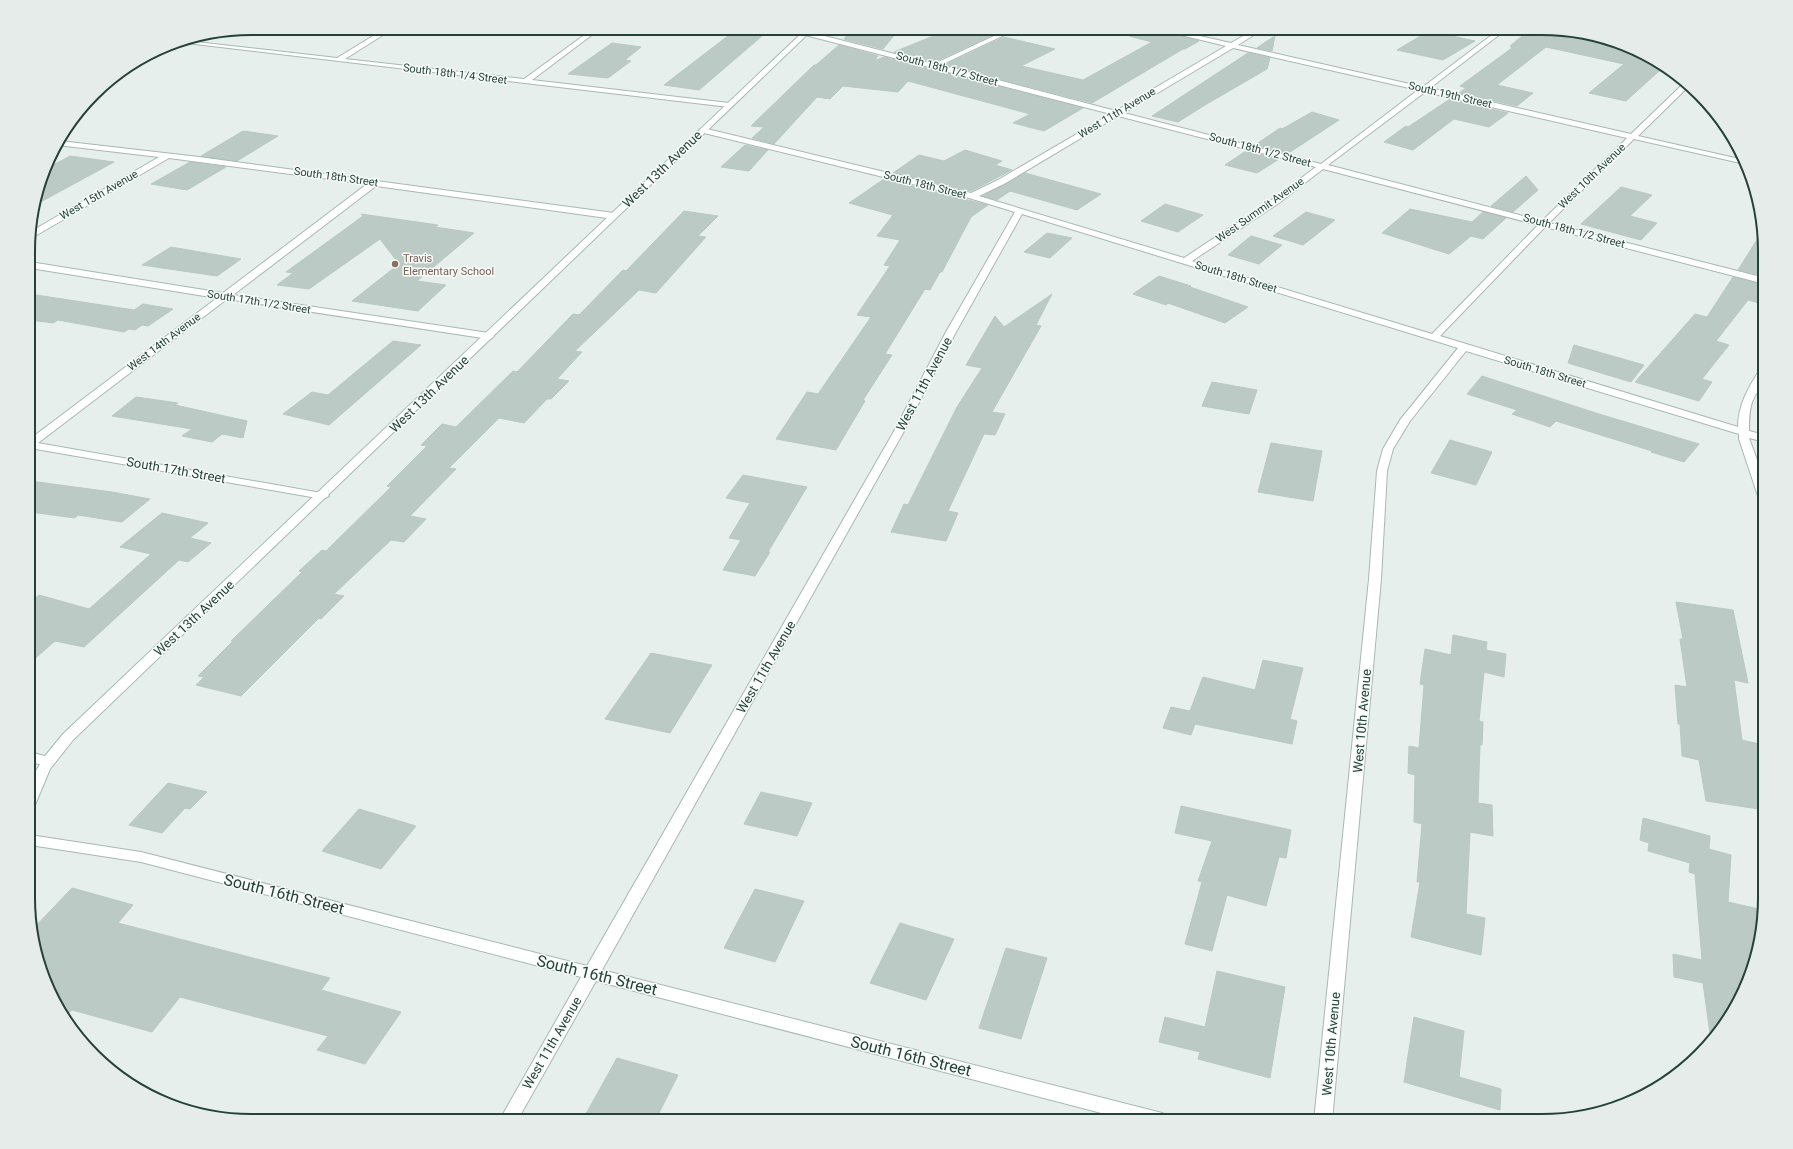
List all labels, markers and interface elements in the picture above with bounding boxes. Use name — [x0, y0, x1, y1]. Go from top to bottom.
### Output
street label: South 18th 1/2 Street — [895, 49, 1000, 89]
street label: South 18th 1/4 Street — [402, 61, 508, 87]
street label: South 19th Street — [1407, 79, 1493, 111]
street label: West 11th Avenue — [1076, 85, 1158, 141]
street label: West 13th Avenue — [619, 127, 705, 211]
street label: South 18th 1/2 Street — [1208, 130, 1313, 170]
street label: West 10th Avenue — [1556, 141, 1628, 211]
street label: South 18th Street — [293, 165, 379, 189]
street label: West 15th Avenue — [58, 167, 141, 223]
street label: South 18th Street — [882, 168, 968, 202]
street label: West Summit Avenue — [1214, 175, 1307, 245]
street label: South 18th 1/2 Street — [1522, 211, 1627, 251]
place label: Travis Elementary School — [403, 252, 494, 278]
street label: South 18th Street — [1193, 258, 1279, 296]
marker: Travis Elementary School — [390, 259, 400, 269]
street label: South 17th 1/2 Street — [206, 287, 312, 317]
street label: West 14th Avenue — [125, 310, 203, 374]
street label: West 11th Avenue — [893, 334, 955, 434]
street label: West 13th Avenue — [386, 352, 472, 436]
street label: South 18th Street — [1502, 353, 1588, 391]
street label: South 17th Street — [125, 454, 227, 486]
street label: West 13th Avenue — [151, 577, 237, 659]
street label: West 11th Avenue — [733, 618, 799, 716]
street label: West 10th Avenue — [1350, 668, 1374, 774]
street label: South 16th Street — [222, 870, 346, 918]
street label: South 16th Street — [535, 951, 659, 999]
street label: West 10th Avenue — [1319, 991, 1343, 1097]
street label: West 11th Avenue — [519, 994, 585, 1092]
street label: South 16th Street — [849, 1032, 973, 1080]

